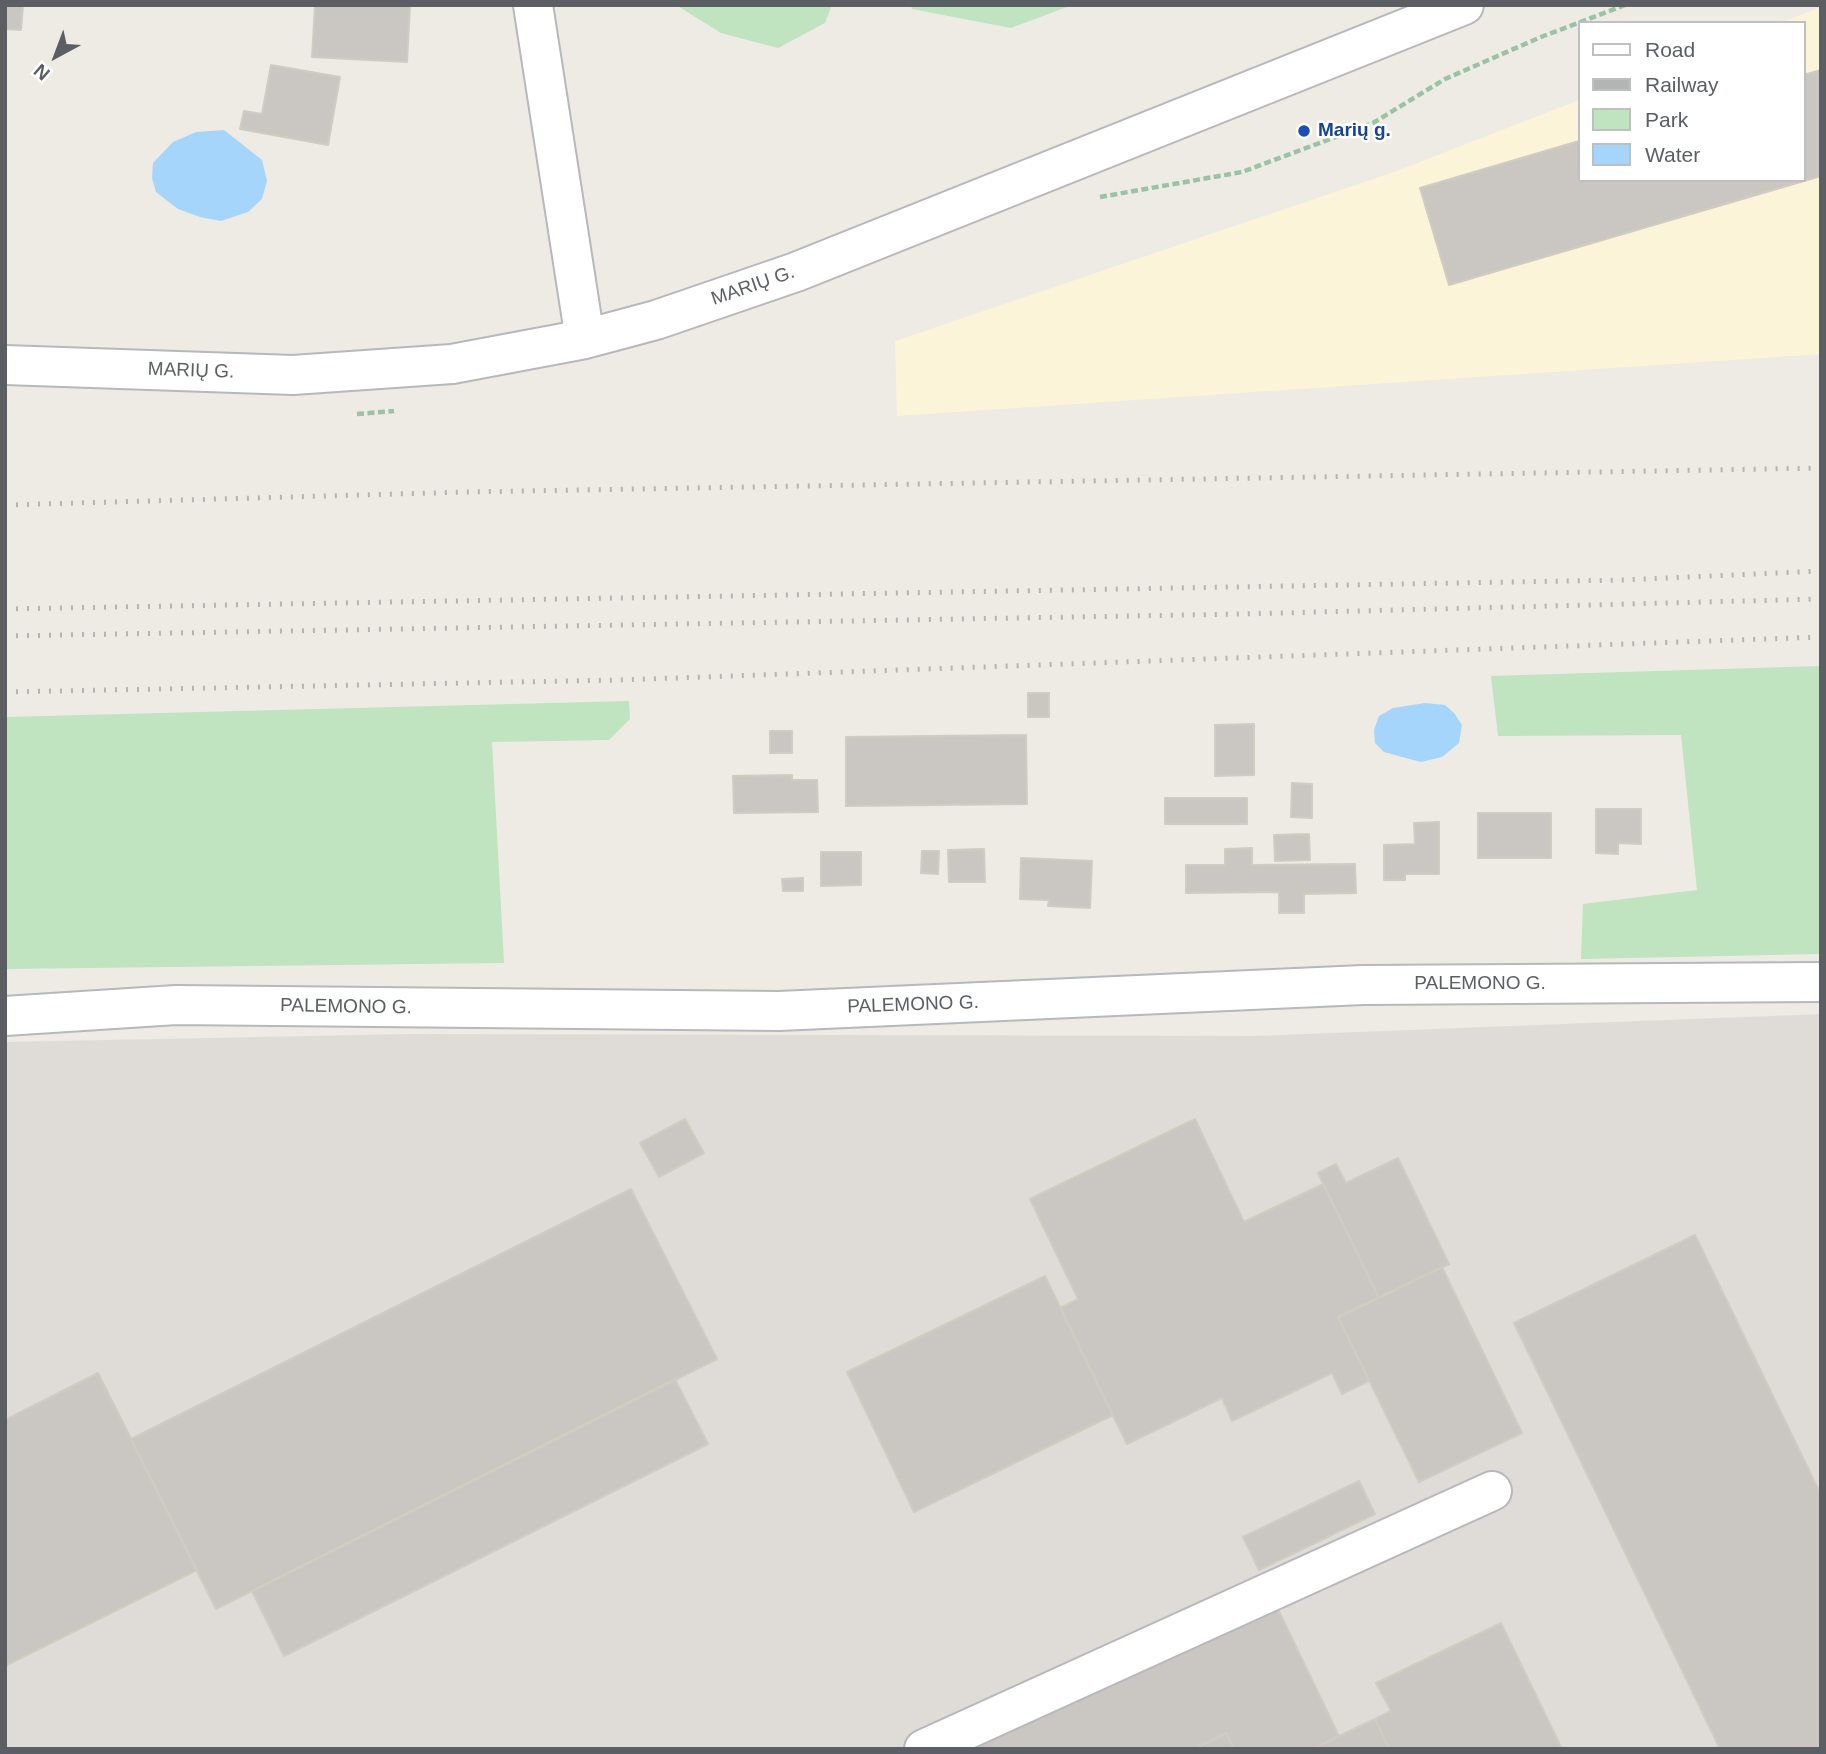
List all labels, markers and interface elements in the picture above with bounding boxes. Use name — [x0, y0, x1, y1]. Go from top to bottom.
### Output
north arrow — [21, 21, 91, 91]
legend — [1577, 21, 1805, 182]
text: Road — [1645, 38, 1695, 61]
text: N — [30, 60, 54, 85]
text: Railway — [1645, 73, 1719, 96]
text: Park — [1645, 108, 1688, 131]
place label: Marių g. — [1318, 120, 1391, 142]
marker: Marių g. — [1296, 123, 1312, 139]
text: Water — [1645, 143, 1700, 166]
street label: MARIŲ G. — [708, 261, 798, 311]
street label: MARIŲ G. — [147, 358, 235, 384]
street label: PALEMONO G. — [1414, 973, 1546, 995]
street label: PALEMONO G. — [847, 991, 979, 1019]
street label: PALEMONO G. — [280, 994, 412, 1020]

